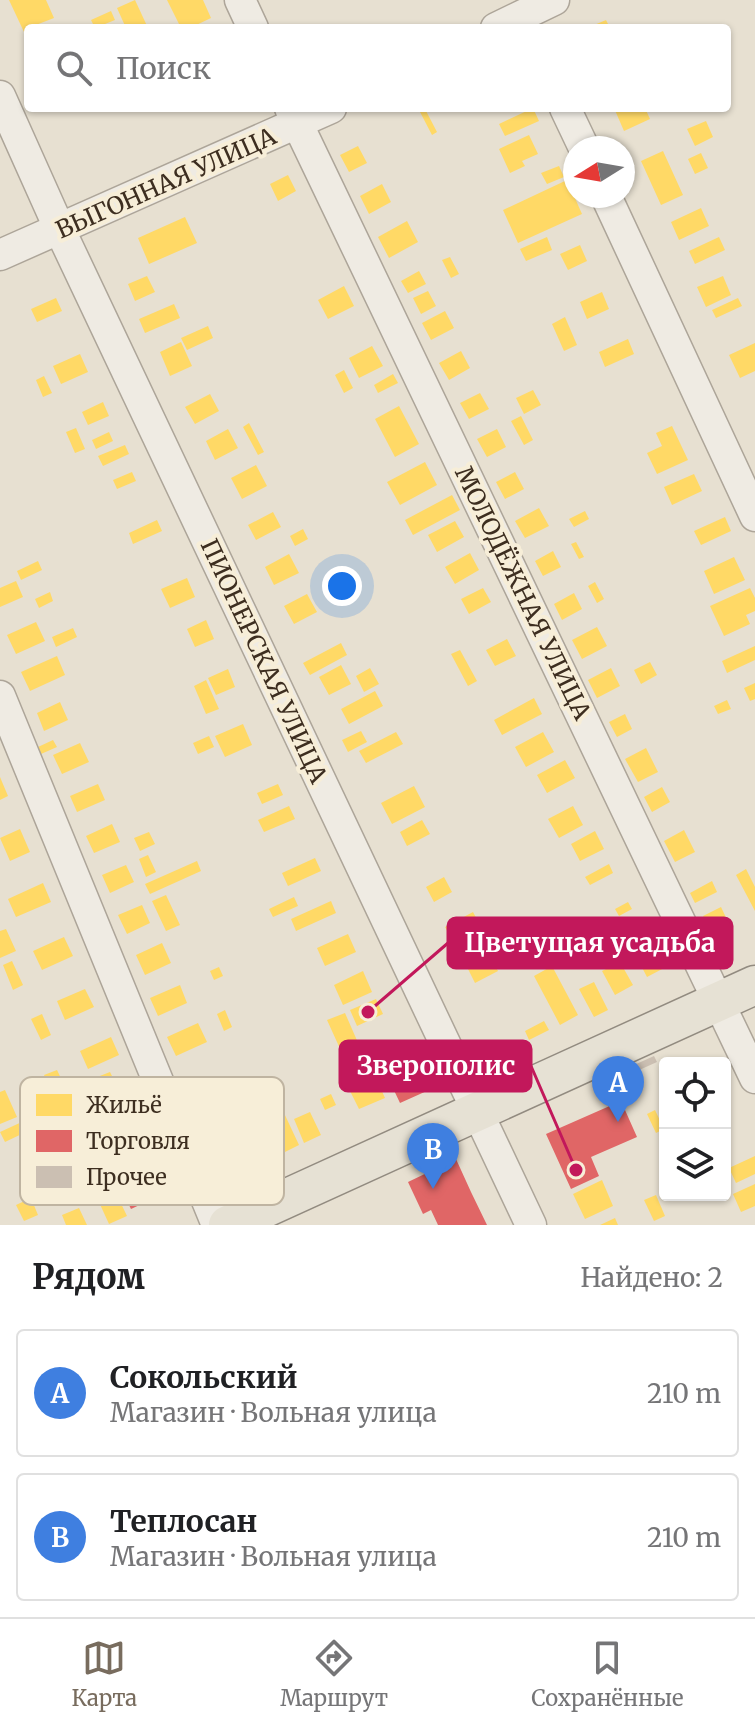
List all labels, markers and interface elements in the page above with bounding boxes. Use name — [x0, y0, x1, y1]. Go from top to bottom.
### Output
search box — [24, 24, 731, 112]
icon: search — [52, 46, 96, 90]
text: Поиск — [116, 49, 211, 87]
street label: ВЫГОННАЯ УЛИЦА — [51, 120, 282, 246]
north arrow — [563, 136, 635, 208]
street label: МОЛОДЁЖНАЯ УЛИЦА — [448, 461, 598, 726]
street label: ПИОНЕРСКАЯ УЛИЦА — [194, 534, 335, 789]
your location — [322, 566, 362, 606]
callout: Цветущая усадьба — [448, 918, 732, 968]
text: Цветущая усадьба — [464, 926, 716, 959]
callout: Зверополис — [340, 1041, 531, 1091]
text: Зверополис — [357, 1049, 515, 1082]
pin: A — [592, 1056, 644, 1122]
map controls — [659, 1057, 731, 1201]
button: locate — [659, 1057, 731, 1129]
legend — [20, 1077, 284, 1205]
text: Жильё — [86, 1091, 162, 1119]
pin: B — [407, 1123, 459, 1189]
text: Торговля — [86, 1127, 190, 1155]
button: layers — [659, 1129, 731, 1201]
text: Прочее — [86, 1163, 167, 1191]
text: Рядом — [32, 1256, 145, 1298]
text: Найдено: 2 — [580, 1261, 723, 1294]
text: Сокольский — [110, 1358, 298, 1396]
text: A — [51, 1377, 69, 1410]
text: 210 m — [647, 1377, 721, 1410]
text: Магазин · Вольная улица — [110, 1396, 437, 1429]
text: Теплосан — [110, 1502, 257, 1540]
text: B — [51, 1521, 69, 1554]
text: 210 m — [647, 1521, 721, 1554]
text: Магазин · Вольная улица — [110, 1540, 437, 1573]
tab: Карта — [72, 1636, 137, 1712]
tab: Маршрут — [280, 1636, 388, 1712]
tab: Сохранённые — [531, 1636, 683, 1712]

